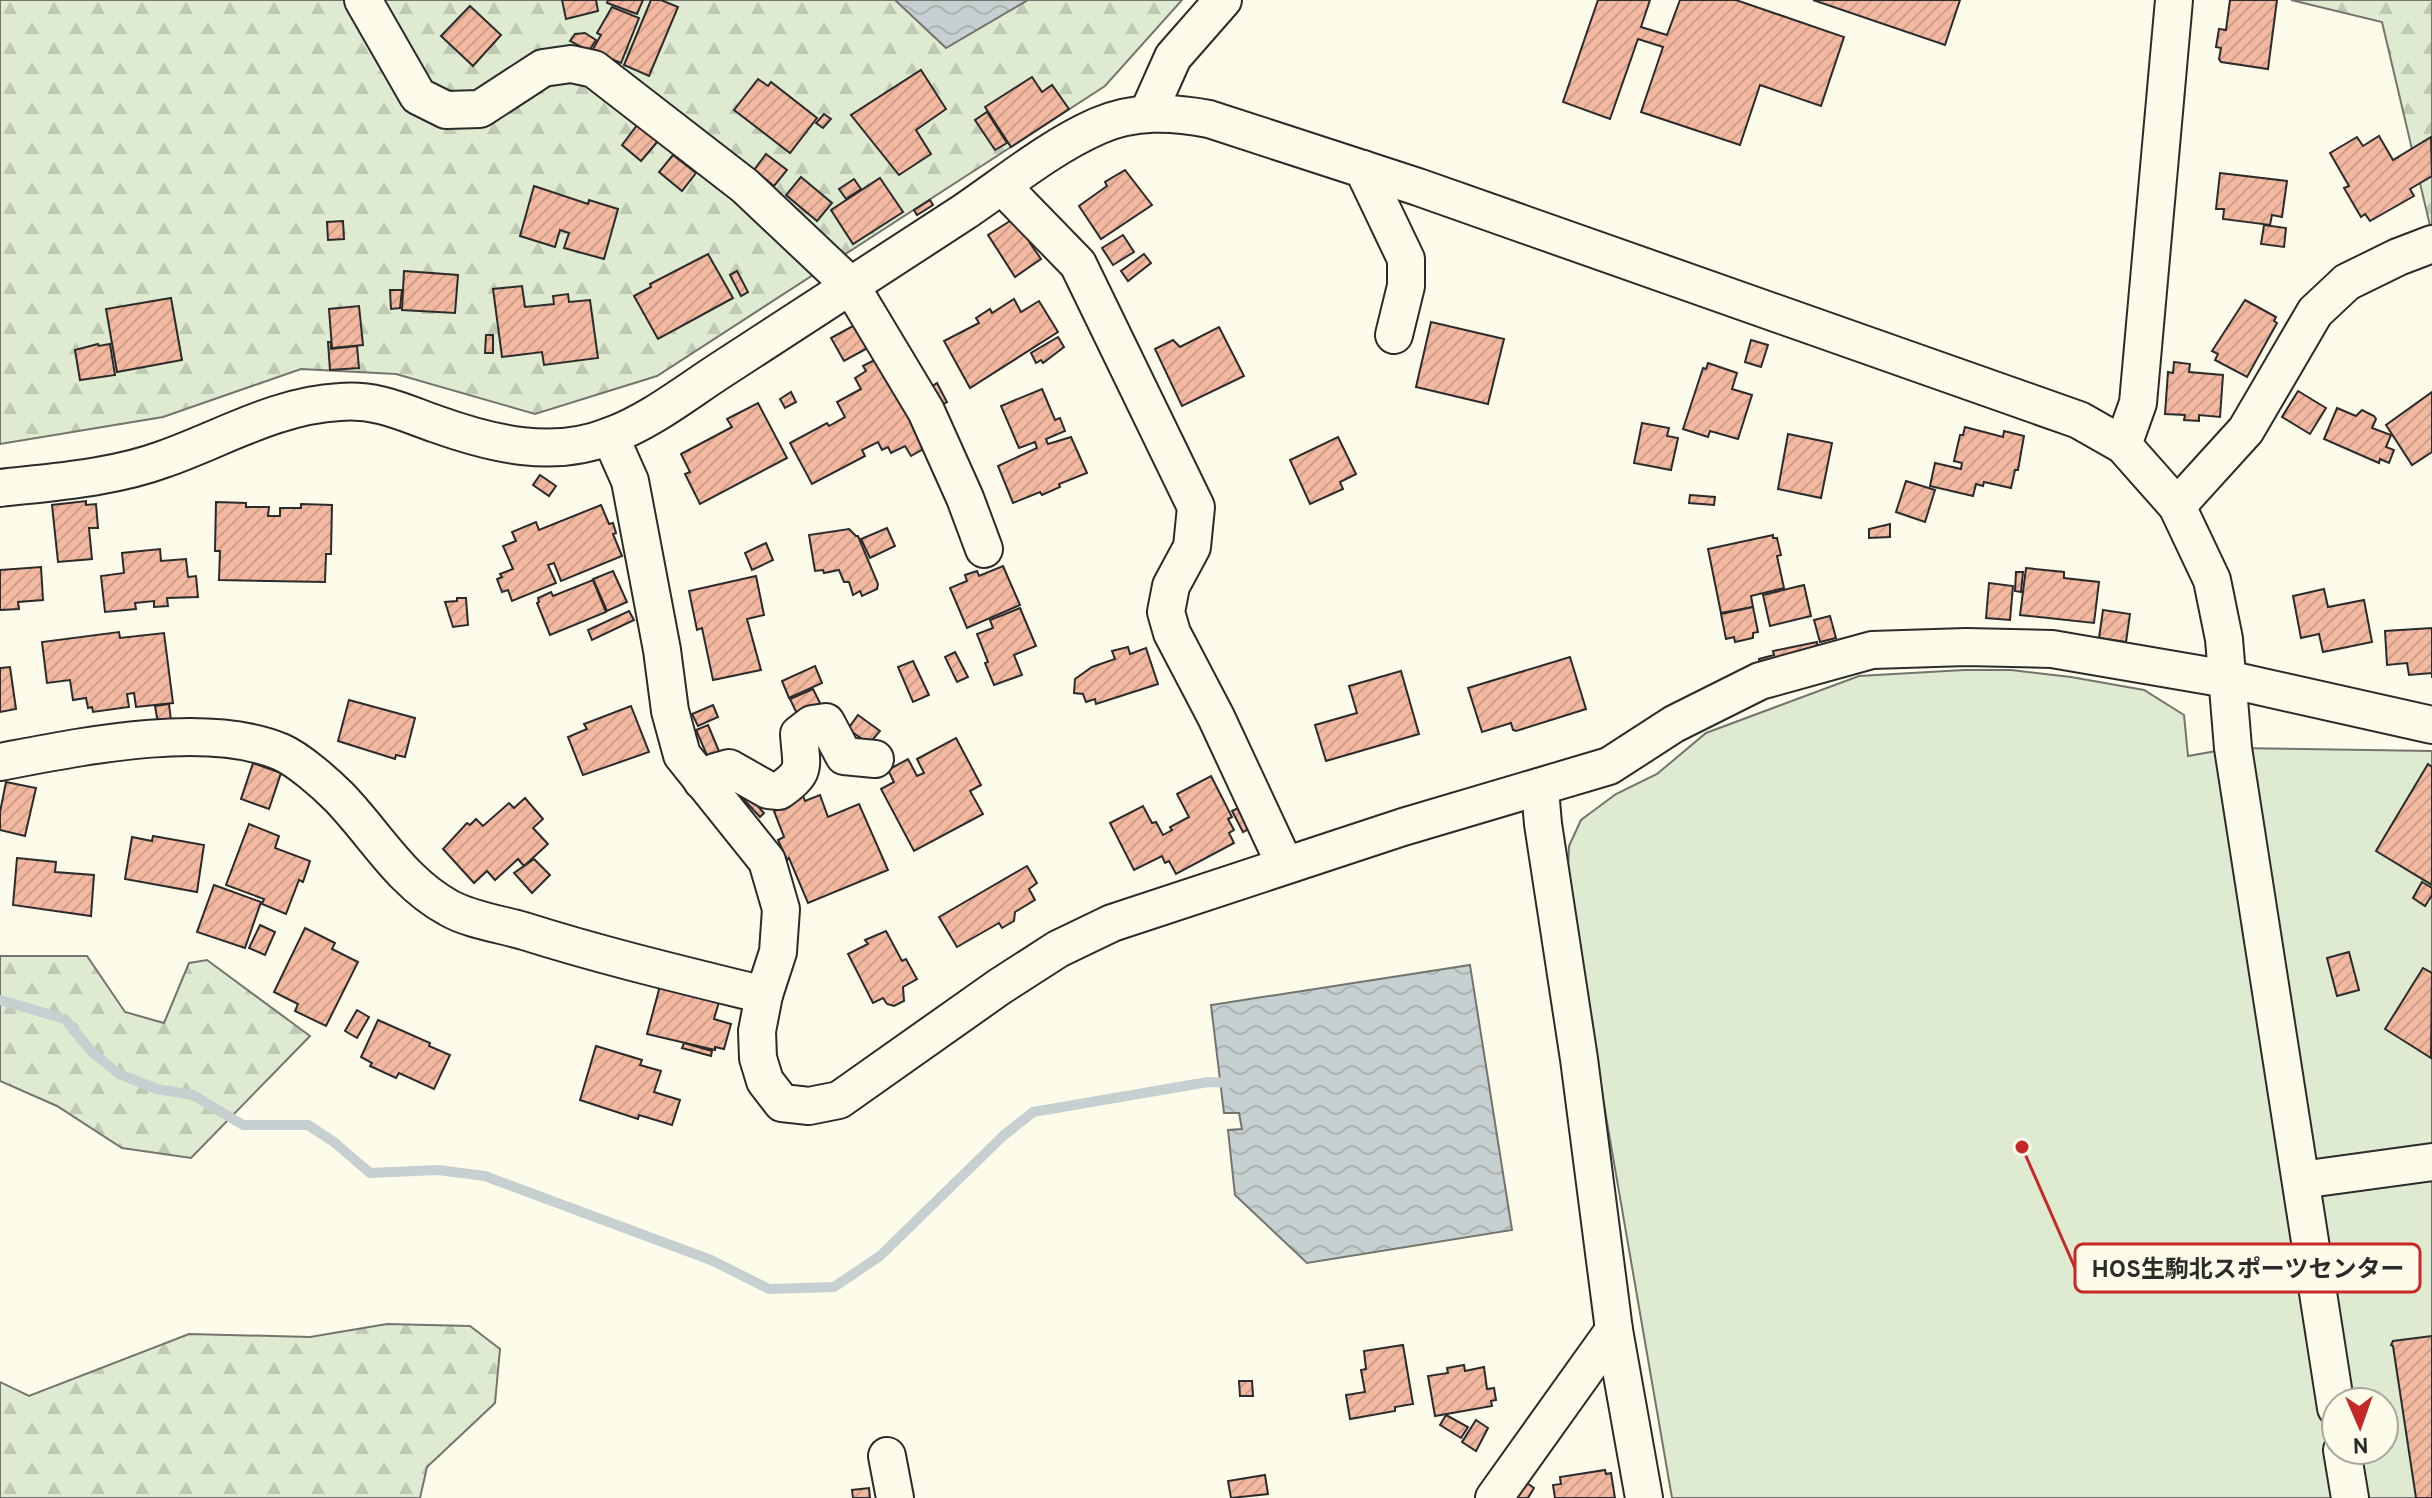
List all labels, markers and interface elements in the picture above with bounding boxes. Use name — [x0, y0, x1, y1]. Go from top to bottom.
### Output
callout: HOS生駒北スポーツセンター — [2075, 1244, 2420, 1292]
text: HOS生駒北スポーツセンター — [2092, 1256, 2404, 1286]
north arrow — [2320, 1386, 2400, 1466]
text: N — [2352, 1430, 2369, 1457]

